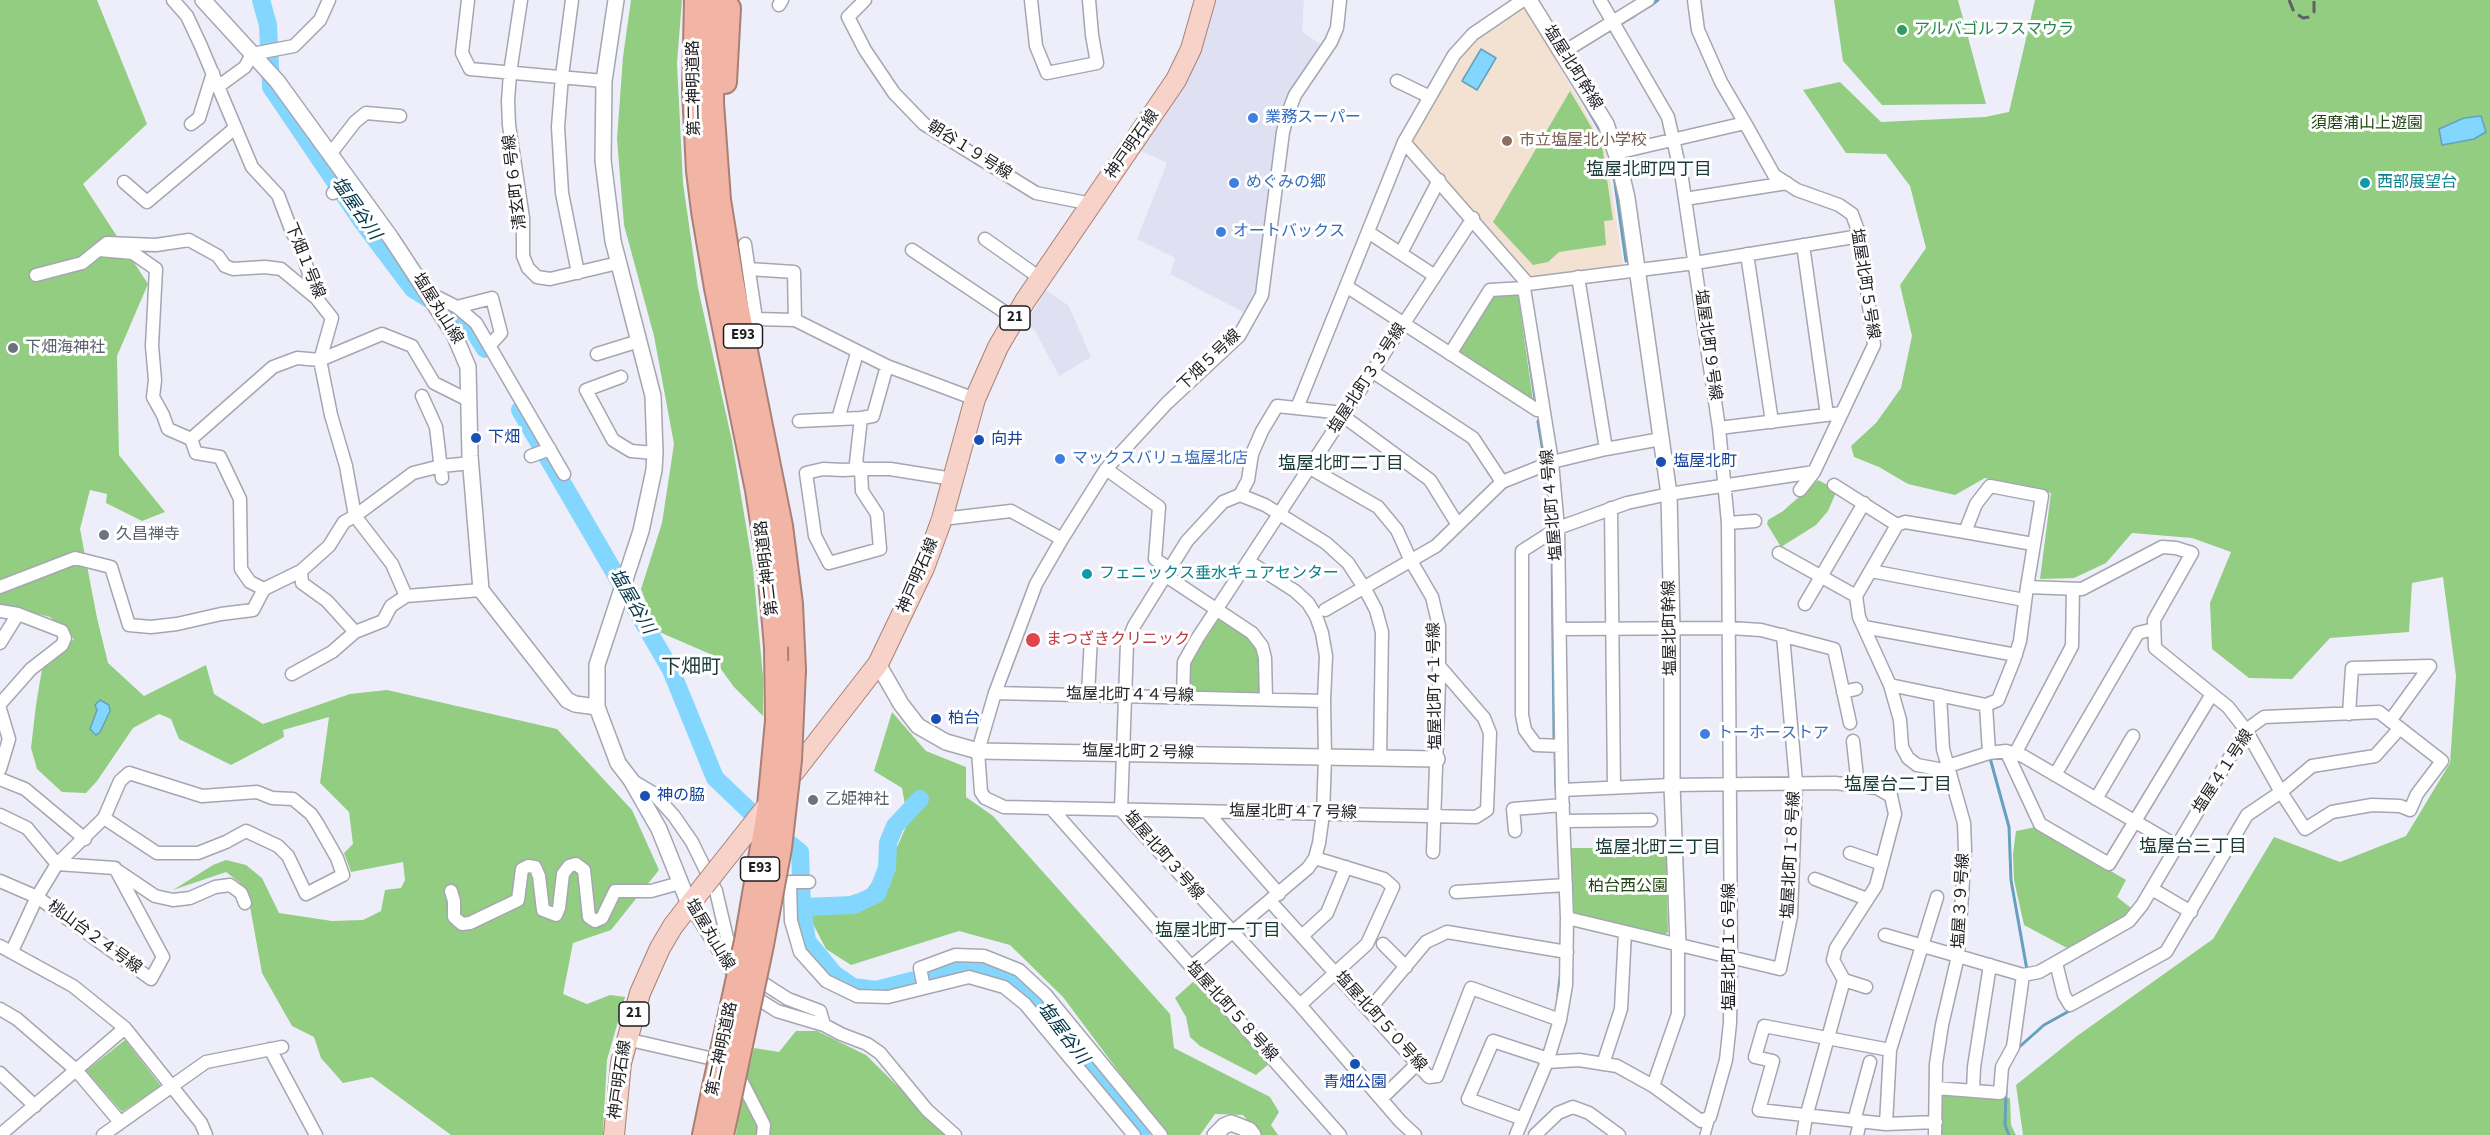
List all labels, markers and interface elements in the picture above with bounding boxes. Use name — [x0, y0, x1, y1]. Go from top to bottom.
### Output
place label: アルバゴルフスマウラ — [1914, 20, 2074, 40]
street label: 塩屋北町幹線 — [1538, 22, 1606, 114]
marker: アルバゴルフスマウラ — [1895, 23, 1909, 37]
street label: 第二神明道路 — [685, 40, 705, 136]
street label: 神戸明石線 — [1102, 107, 1164, 183]
place label: 業務スーパー — [1265, 108, 1361, 128]
marker: 業務スーパー — [1246, 111, 1260, 125]
park label: 須磨浦山上遊園 — [2311, 114, 2423, 134]
street label: 朝谷１９号線 — [923, 117, 1015, 185]
place label: 市立塩屋北小学校 — [1519, 131, 1647, 151]
street label: 清玄町６号線 — [501, 133, 531, 231]
marker: 市立塩屋北小学校 — [1500, 134, 1514, 148]
district label: 塩屋北町四丁目 — [1586, 160, 1712, 182]
water label: 塩屋谷川 — [326, 173, 384, 245]
place label: めぐみの郷 — [1246, 173, 1326, 193]
place label: 西部展望台 — [2377, 173, 2457, 193]
marker: めぐみの郷 — [1227, 176, 1241, 190]
marker: 西部展望台 — [2358, 176, 2372, 190]
street label: 下畑１号線 — [280, 220, 328, 302]
place label: オートバックス — [1233, 222, 1345, 242]
marker: オートバックス — [1214, 225, 1228, 239]
street label: 塩屋北町５号線 — [1846, 227, 1882, 341]
street label: 塩屋丸山線 — [408, 270, 466, 348]
street label: 塩屋北町９号線 — [1690, 288, 1724, 402]
road number: 21 — [1000, 306, 1030, 330]
street label: 塩屋北町３３号線 — [1325, 320, 1411, 438]
road number: E93 — [724, 324, 762, 348]
street label: 下畑５号線 — [1175, 326, 1245, 396]
place label: 下畑海神社 — [25, 338, 105, 358]
marker: 下畑海神社 — [6, 341, 20, 355]
place label: 下畑 — [488, 428, 520, 448]
place label: 向井 — [991, 430, 1023, 450]
marker: 下畑 — [469, 431, 483, 445]
marker: 向井 — [972, 433, 986, 447]
street label: 塩屋北町４号線 — [1539, 448, 1567, 562]
place label: マックスバリュ塩屋北店 — [1072, 449, 1248, 469]
marker: マックスバリュ塩屋北店 — [1053, 452, 1067, 466]
place label: 塩屋北町 — [1673, 452, 1737, 472]
district label: 塩屋北町二丁目 — [1278, 454, 1404, 476]
marker: 塩屋北町 — [1654, 455, 1668, 469]
street label: 第二神明道路 — [753, 519, 783, 617]
place label: 久昌禅寺 — [116, 525, 180, 545]
marker: 久昌禅寺 — [97, 528, 111, 542]
street label: 神戸明石線 — [895, 535, 943, 617]
place label: フェニックス垂水キュアセンター — [1099, 564, 1339, 584]
water label: 塩屋谷川 — [604, 565, 658, 639]
marker: フェニックス垂水キュアセンター — [1080, 567, 1094, 581]
street label: 塩屋北町幹線 — [1661, 580, 1681, 676]
street label: 塩屋北町４１号線 — [1425, 622, 1447, 750]
place label: まつざきクリニック — [1046, 630, 1190, 650]
marker: まつざきクリニック — [1024, 631, 1042, 649]
district label: 下畑町 — [661, 657, 721, 681]
street label: 塩屋北町４４号線 — [1066, 685, 1194, 707]
place label: 柏台 — [948, 709, 980, 729]
marker: 柏台 — [929, 712, 943, 726]
place label: トーホーストア — [1717, 724, 1829, 744]
marker: トーホーストア — [1698, 727, 1712, 741]
street label: 塩屋４１号線 — [2190, 727, 2258, 817]
street label: 塩屋北町２号線 — [1082, 742, 1194, 764]
district label: 塩屋台二丁目 — [1844, 775, 1952, 797]
place label: 神の脇 — [657, 786, 705, 806]
marker: 神の脇 — [638, 789, 652, 803]
place label: 乙姫神社 — [825, 790, 889, 810]
street label: 塩屋北町１８号線 — [1779, 791, 1805, 919]
marker: 乙姫神社 — [806, 793, 820, 807]
street label: 塩屋北町４７号線 — [1229, 802, 1357, 824]
street label: 塩屋北町３号線 — [1119, 807, 1207, 905]
district label: 塩屋台三丁目 — [2139, 837, 2247, 859]
district label: 塩屋北町三丁目 — [1595, 838, 1721, 860]
street label: 塩屋３９号線 — [1950, 853, 1974, 949]
road number: E93 — [740, 857, 780, 881]
park label: 柏台西公園 — [1588, 877, 1668, 897]
street label: 塩屋北町１６号線 — [1720, 883, 1740, 1011]
street label: 塩屋丸山線 — [680, 896, 738, 974]
street label: 桃山台２４号線 — [43, 897, 145, 979]
district label: 塩屋北町一丁目 — [1155, 921, 1281, 943]
street label: 塩屋北町５８号線 — [1181, 958, 1281, 1066]
street label: 塩屋北町５０号線 — [1330, 968, 1430, 1076]
water label: 塩屋谷川 — [1032, 999, 1092, 1069]
street label: 第二神明道路 — [704, 1000, 742, 1098]
road number: 21 — [619, 1002, 649, 1026]
street label: 神戸明石線 — [606, 1039, 636, 1121]
marker: 青畑公園 — [1348, 1057, 1362, 1071]
place label: 青畑公園 — [1323, 1073, 1387, 1093]

